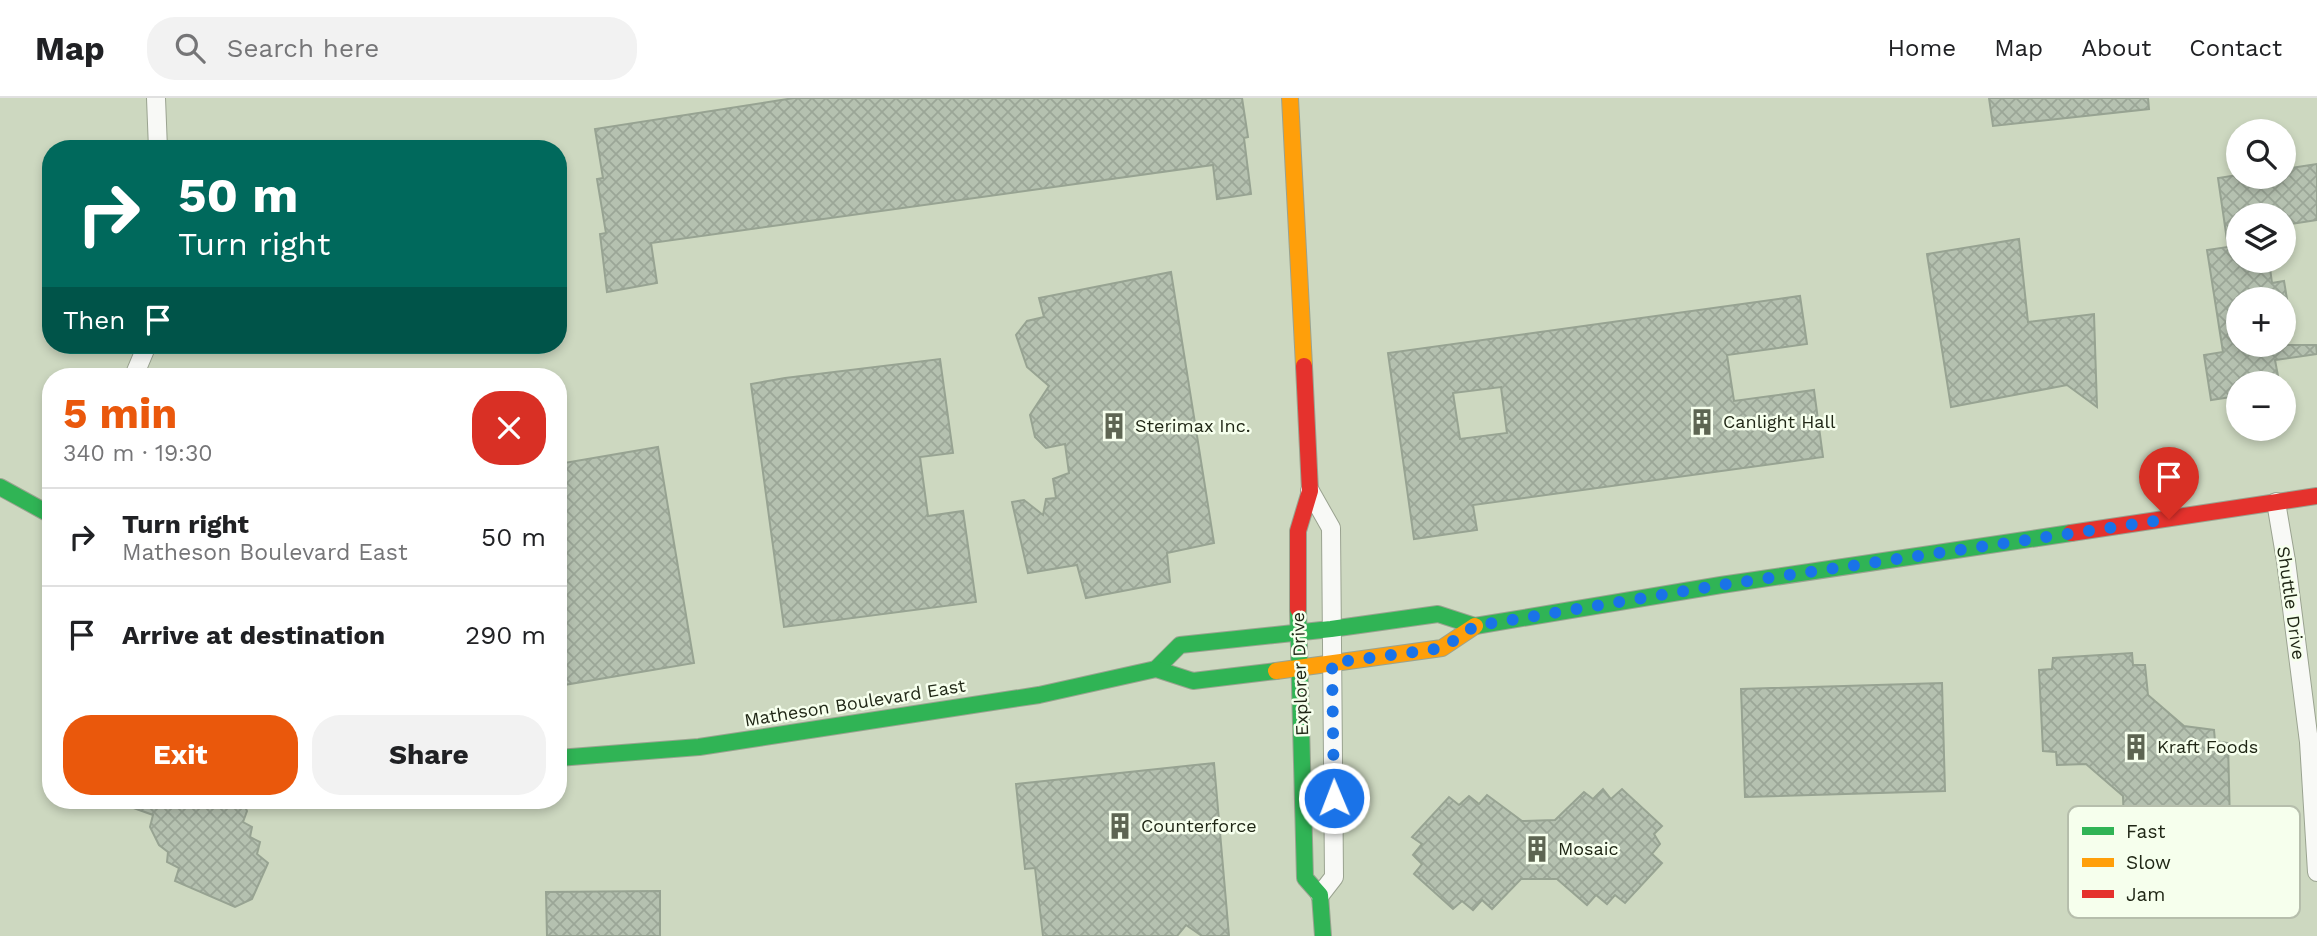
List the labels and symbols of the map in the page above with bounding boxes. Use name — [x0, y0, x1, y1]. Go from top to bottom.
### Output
building icon: Canlight Hall — [1687, 407, 1717, 437]
building icon: Sterimax Inc. — [1099, 411, 1129, 441]
place label: Canlight Hall — [1723, 411, 1836, 432]
place label: Sterimax Inc. — [1135, 415, 1251, 436]
pin — [2139, 447, 2199, 519]
street label: Shuttle Drive — [2273, 545, 2310, 661]
street label: Explorer Drive — [1287, 612, 1312, 736]
street label: Matheson Boulevard East — [743, 675, 967, 730]
building icon: Kraft Foods — [2121, 732, 2151, 762]
place label: Kraft Foods — [2157, 736, 2258, 757]
position arrow — [1297, 761, 1371, 835]
legend — [2068, 806, 2300, 918]
building icon: Counterforce — [1105, 811, 1135, 841]
place label: Counterforce — [1141, 815, 1257, 836]
text: Fast — [2126, 820, 2165, 843]
building icon: Mosaic — [1522, 834, 1552, 864]
place label: Mosaic — [1558, 838, 1619, 859]
text: Slow — [2126, 851, 2171, 874]
text: Jam — [2126, 883, 2165, 906]

